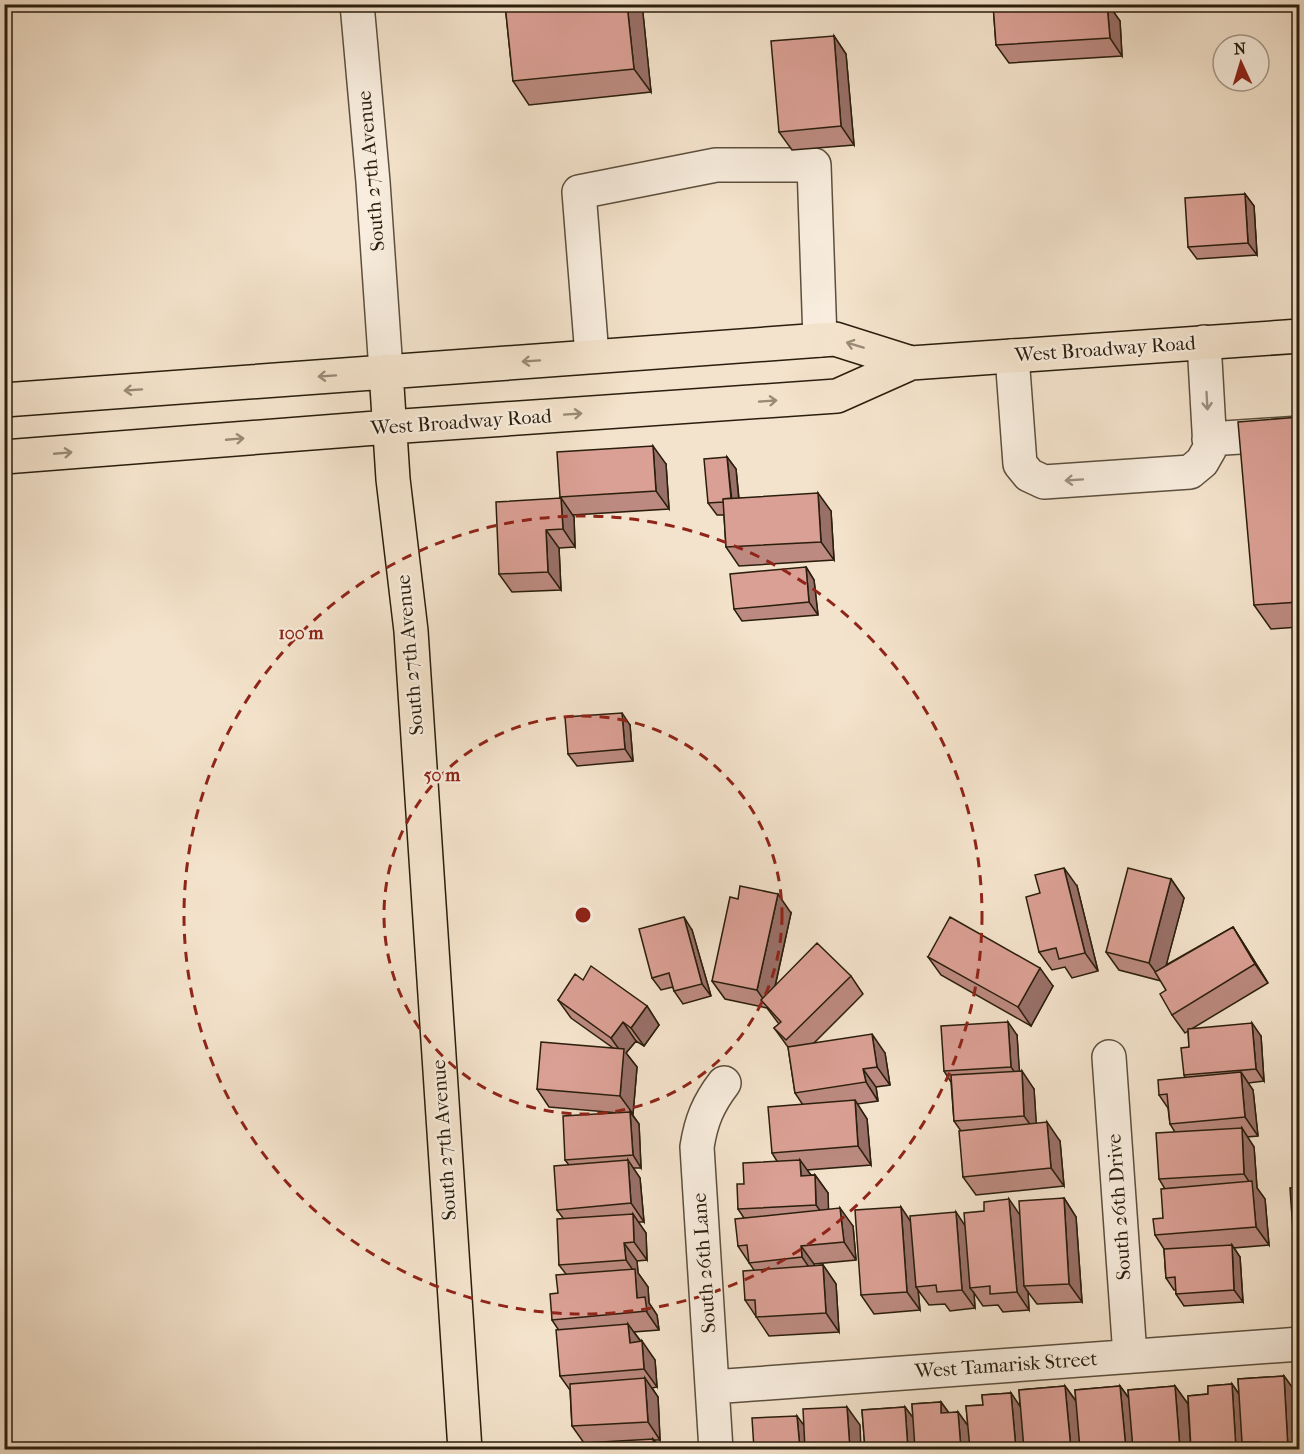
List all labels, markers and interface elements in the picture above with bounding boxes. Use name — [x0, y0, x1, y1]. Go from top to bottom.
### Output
north arrow — [1211, 33, 1271, 93]
text: N — [1233, 39, 1248, 58]
street label: South 27th Avenue — [353, 90, 389, 252]
street label: West Broadway Road — [1013, 331, 1197, 367]
one-way arrow — [846, 339, 865, 350]
one-way arrow — [522, 355, 542, 366]
one-way arrow — [318, 370, 338, 381]
one-way arrow — [124, 385, 143, 396]
one-way arrow — [1202, 390, 1213, 410]
one-way arrow — [757, 395, 777, 406]
street label: West Broadway Road — [369, 404, 553, 440]
one-way arrow — [563, 408, 583, 419]
one-way arrow — [225, 433, 245, 444]
one-way arrow — [52, 447, 72, 458]
one-way arrow — [1065, 475, 1085, 486]
street label: South 27th Avenue — [392, 574, 428, 736]
text: 100 m — [278, 623, 325, 644]
text: 50 m — [424, 765, 461, 786]
centre of rings — [573, 905, 593, 925]
street label: South 27th Avenue — [427, 1059, 461, 1221]
street label: South 26th Drive — [1102, 1133, 1136, 1281]
street label: South 26th Lane — [688, 1192, 720, 1334]
street label: West Tamarisk Street — [913, 1347, 1098, 1383]

